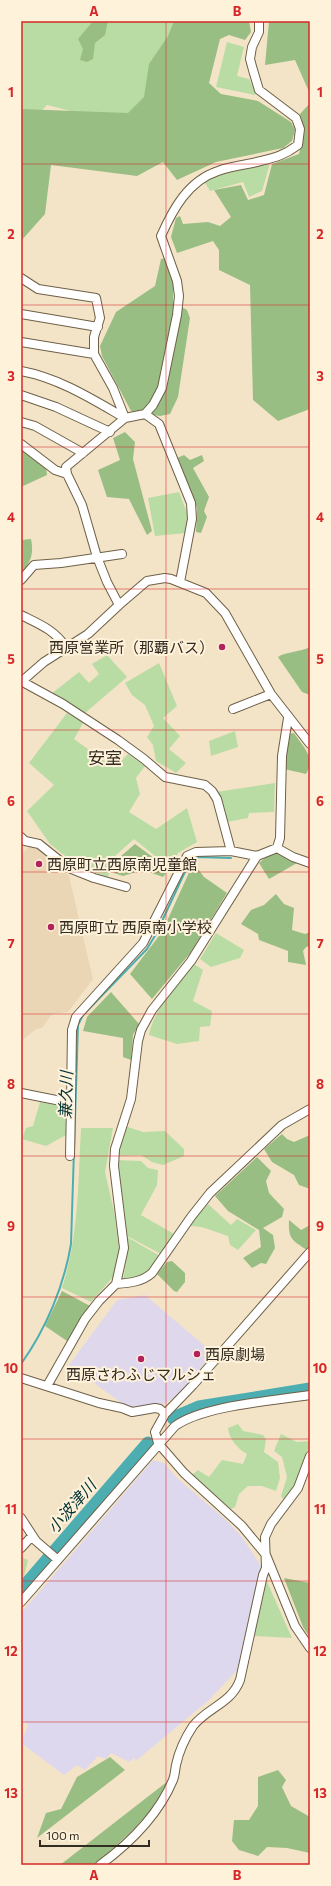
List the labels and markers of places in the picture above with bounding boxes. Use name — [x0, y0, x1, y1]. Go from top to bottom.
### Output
place label: 西原営業所（那覇バス） — [49, 638, 214, 656]
marker: 西原営業所（那覇バス） — [217, 642, 227, 652]
place label: 西原町立西原南児童館 — [47, 855, 197, 873]
marker: 西原町立西原南児童館 — [34, 859, 44, 869]
place label: 西原町立 西原南小学校 — [59, 918, 212, 936]
marker: 西原町立 西原南小学校 — [46, 922, 56, 932]
place label: 西原劇場 — [205, 1345, 265, 1363]
marker: 西原劇場 — [192, 1349, 202, 1359]
marker: 西原さわふじマルシェ — [136, 1354, 146, 1364]
place label: 西原さわふじマルシェ — [66, 1365, 216, 1383]

